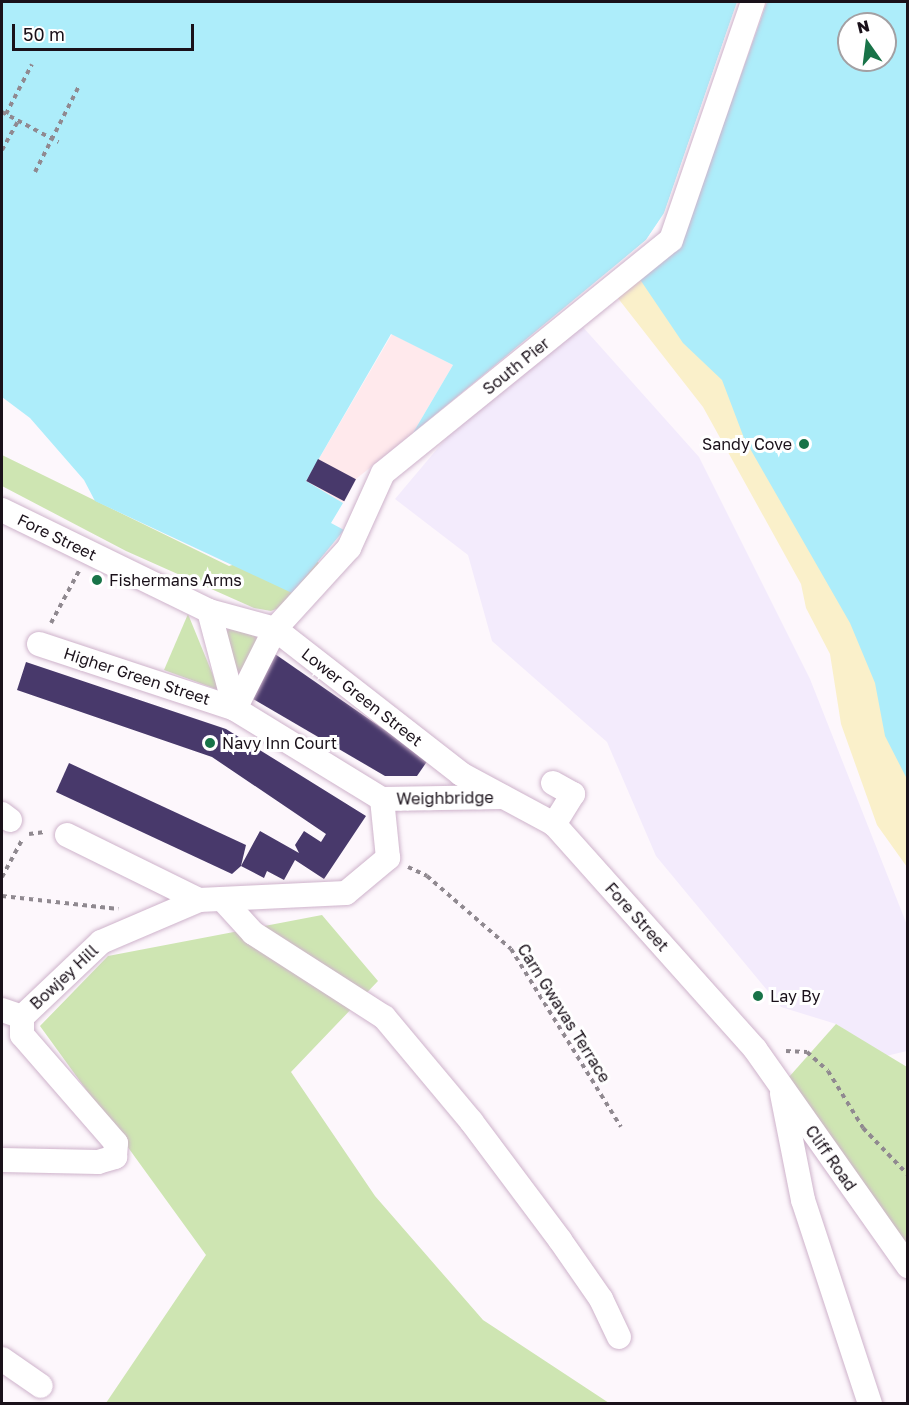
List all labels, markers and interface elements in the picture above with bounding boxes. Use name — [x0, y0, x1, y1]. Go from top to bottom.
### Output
scale bar — [15, 12, 196, 50]
north arrow — [837, 12, 897, 72]
text: N — [855, 15, 871, 38]
text: 50 m — [23, 23, 65, 45]
street label: South Pier — [479, 333, 553, 399]
place label: Sandy Cove — [702, 434, 792, 454]
marker: Sandy Cove — [797, 437, 811, 451]
street label: Fore Street — [14, 510, 100, 564]
place label: Fishermans Arms — [109, 570, 242, 590]
marker: Fishermans Arms — [90, 573, 104, 587]
street label: Higher Green Street — [61, 643, 213, 709]
street label: Lower Green Street — [298, 644, 426, 750]
place label: Navy Inn Court — [222, 733, 337, 753]
marker: Navy Inn Court — [203, 736, 217, 750]
street label: Weighbridge — [396, 788, 494, 808]
street label: Fore Street — [601, 879, 673, 955]
street label: Carn Gwavas Terrace — [514, 940, 614, 1086]
street label: Bowjey Hill — [26, 941, 102, 1013]
place label: Lay By — [770, 986, 820, 1006]
marker: Lay By — [751, 989, 765, 1003]
street label: Cliff Road — [802, 1122, 860, 1194]

